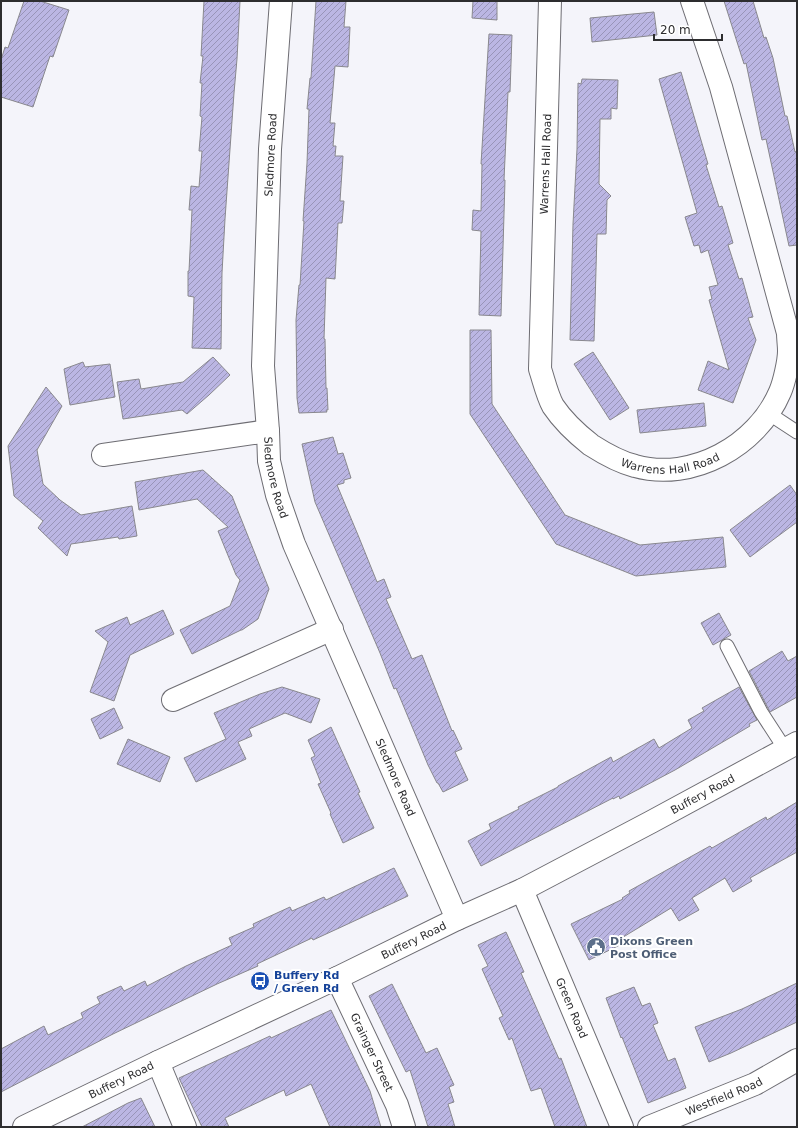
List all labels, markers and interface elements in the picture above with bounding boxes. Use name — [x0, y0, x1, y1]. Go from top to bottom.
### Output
scale bar — [654, 16, 722, 42]
text: 20 m — [660, 23, 691, 37]
street label: Sledmore Road — [262, 113, 280, 197]
street label: Warrens Hall Road — [538, 113, 554, 215]
street label: Sledmore Road — [262, 436, 291, 520]
street label: Warrens Hall Road — [619, 450, 722, 476]
street label: Sledmore Road — [373, 737, 418, 818]
street label: Buffery Road — [668, 771, 737, 817]
street label: Buffery Road — [379, 919, 448, 962]
place label: Dixons Green Post Office — [610, 935, 693, 961]
public building icon: Dixons Green Post Office — [585, 936, 607, 958]
place label: Buffery Rd / Green Rd — [274, 969, 339, 995]
bus stop icon: Buffery Rd / Green Rd — [249, 970, 271, 992]
street label: Green Road — [553, 976, 590, 1040]
street label: Grainger Street — [348, 1011, 396, 1094]
street label: Buffery Road — [86, 1059, 156, 1101]
street label: Westfield Road — [684, 1075, 765, 1118]

